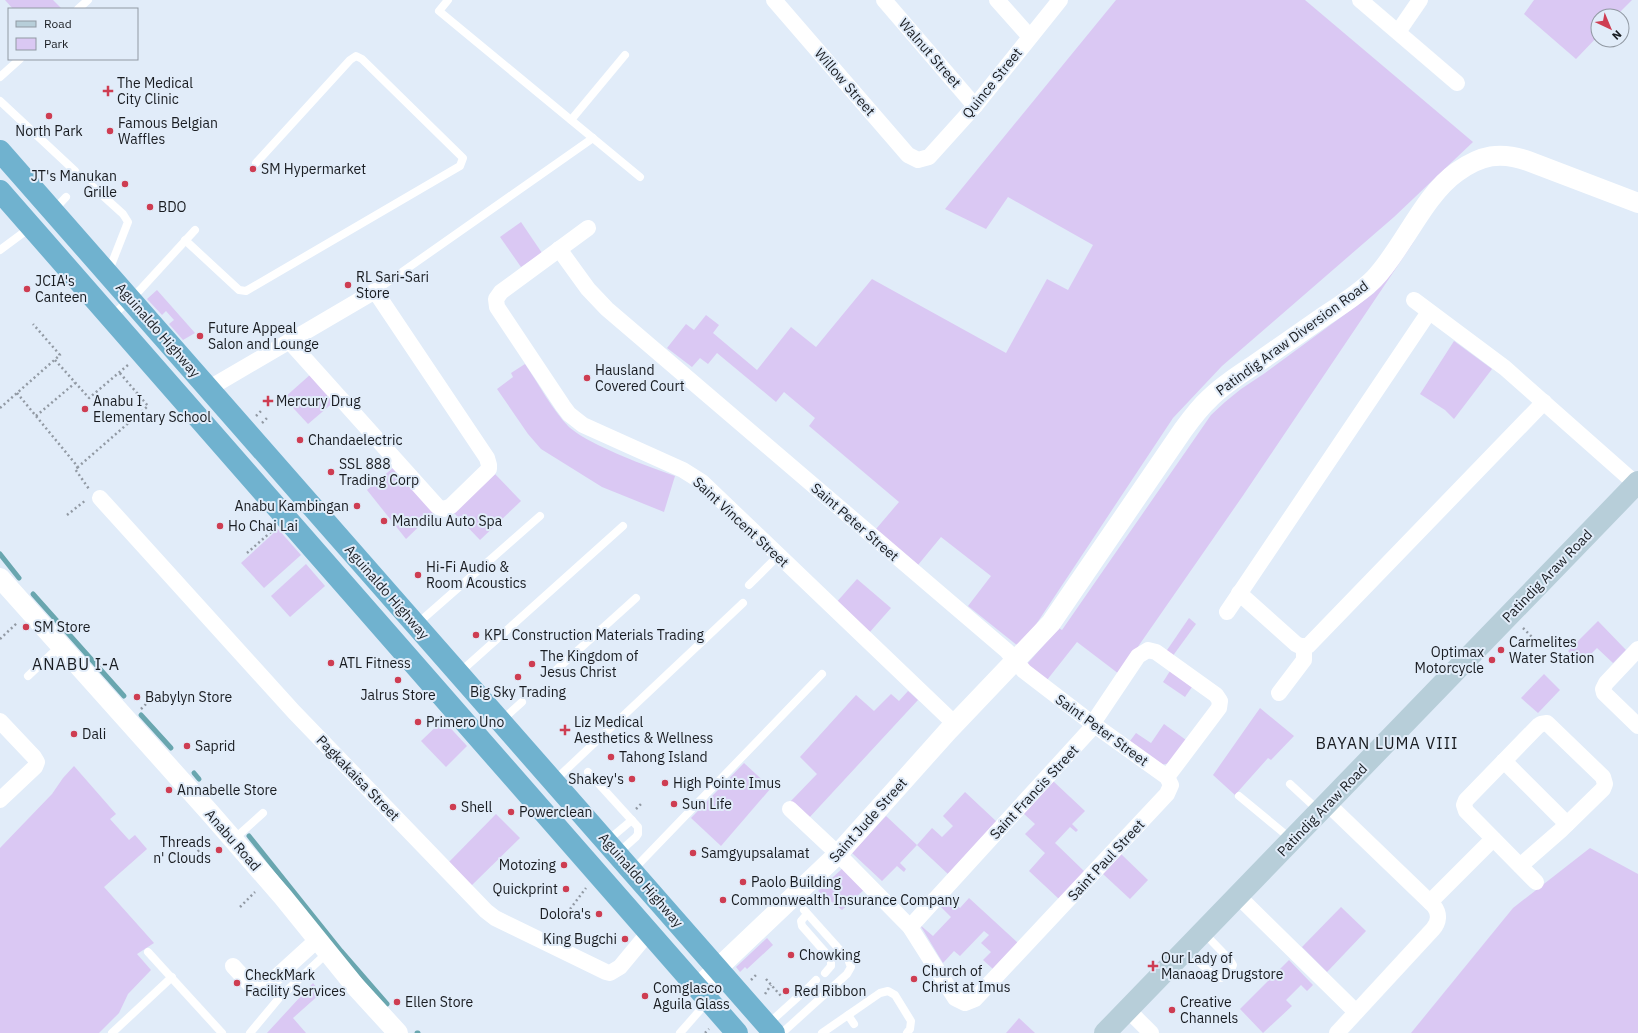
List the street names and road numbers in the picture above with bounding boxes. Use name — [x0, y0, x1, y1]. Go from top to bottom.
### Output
street label: Walnut Street — [895, 15, 965, 91]
street label: Willow Street — [811, 44, 879, 120]
street label: Quince Street — [958, 44, 1026, 122]
street label: Patindig Araw Diversion Road — [1212, 277, 1372, 399]
street label: Aguinaldo Highway — [112, 279, 204, 381]
street label: Saint Vincent Street — [689, 473, 793, 571]
street label: Saint Peter Street — [807, 479, 903, 565]
street label: Patindig Araw Road — [1498, 526, 1596, 626]
street label: Aguinaldo Highway — [341, 541, 433, 643]
street label: Saint Peter Street — [1052, 690, 1152, 770]
street label: Pagkakaisa Street — [313, 731, 404, 825]
street label: Saint Francis Street — [986, 741, 1082, 843]
street label: Patindig Araw Road — [1273, 760, 1371, 860]
street label: Saint Jude Street — [825, 774, 911, 866]
street label: Anabu Road — [201, 805, 265, 875]
street label: Saint Paul Street — [1064, 816, 1148, 904]
street label: Aguinaldo Highway — [595, 829, 687, 931]

